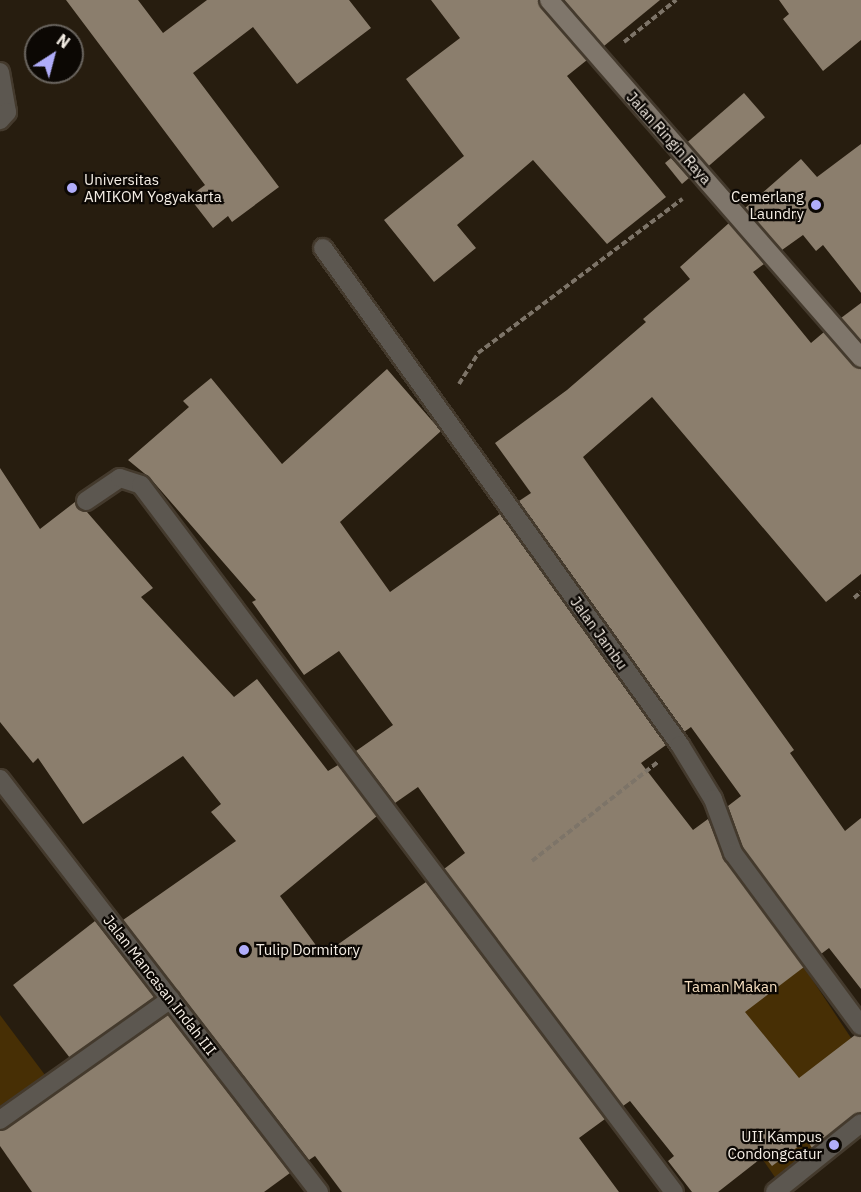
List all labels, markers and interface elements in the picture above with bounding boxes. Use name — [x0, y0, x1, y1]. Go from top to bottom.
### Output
north arrow — [24, 24, 84, 84]
text: N — [53, 30, 74, 53]
street label: Jalan Ringin Raya — [623, 88, 715, 188]
place label: Universitas AMIKOM Yogyakarta — [84, 170, 222, 205]
marker: Universitas AMIKOM Yogyakarta — [65, 181, 79, 195]
place label: Cemerlang Laundry — [731, 187, 804, 222]
marker: Cemerlang Laundry — [809, 198, 823, 212]
street label: Jalan Jambu — [567, 593, 631, 673]
street label: Jalan Mancasan Indah III — [100, 911, 220, 1059]
place label: Tulip Dormitory — [256, 941, 360, 959]
marker: Tulip Dormitory — [237, 943, 251, 957]
park label: Taman Makan — [684, 978, 778, 996]
place label: UII Kampus Condongcatur — [727, 1127, 822, 1162]
marker: UII Kampus Condongcatur — [827, 1138, 841, 1152]

